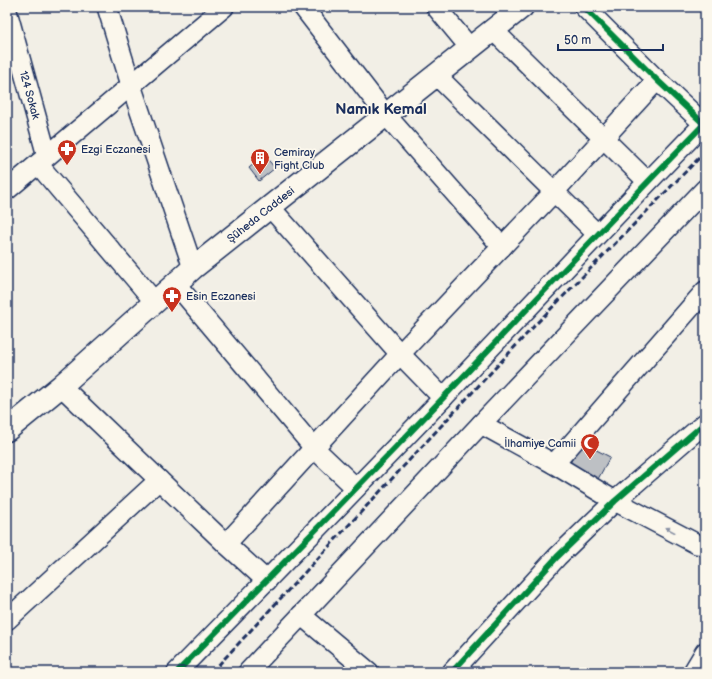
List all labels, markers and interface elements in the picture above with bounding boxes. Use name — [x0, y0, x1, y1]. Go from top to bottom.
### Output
scale bar — [558, 26, 663, 52]
text: 50 m — [564, 33, 591, 48]
street label: 124 Sokak — [17, 69, 43, 121]
district label: Namık Kemal — [335, 100, 427, 119]
pharmacy icon: Ezgi Eczanesi — [56, 138, 78, 166]
place label: Ezgi Eczanesi — [81, 143, 150, 156]
place label: Cemiray Fight Club — [274, 146, 325, 172]
building icon: Cemiray Fight Club — [249, 147, 271, 175]
street label: Şüheda Caddesi — [225, 184, 297, 245]
pharmacy icon: Esin Eczanesi — [161, 285, 183, 313]
place label: Esin Eczanesi — [186, 290, 256, 303]
mosque icon: İlhamiye Camii — [579, 432, 601, 460]
place label: İlhamiye Camii — [504, 437, 576, 450]
one-way arrow — [664, 526, 676, 533]

